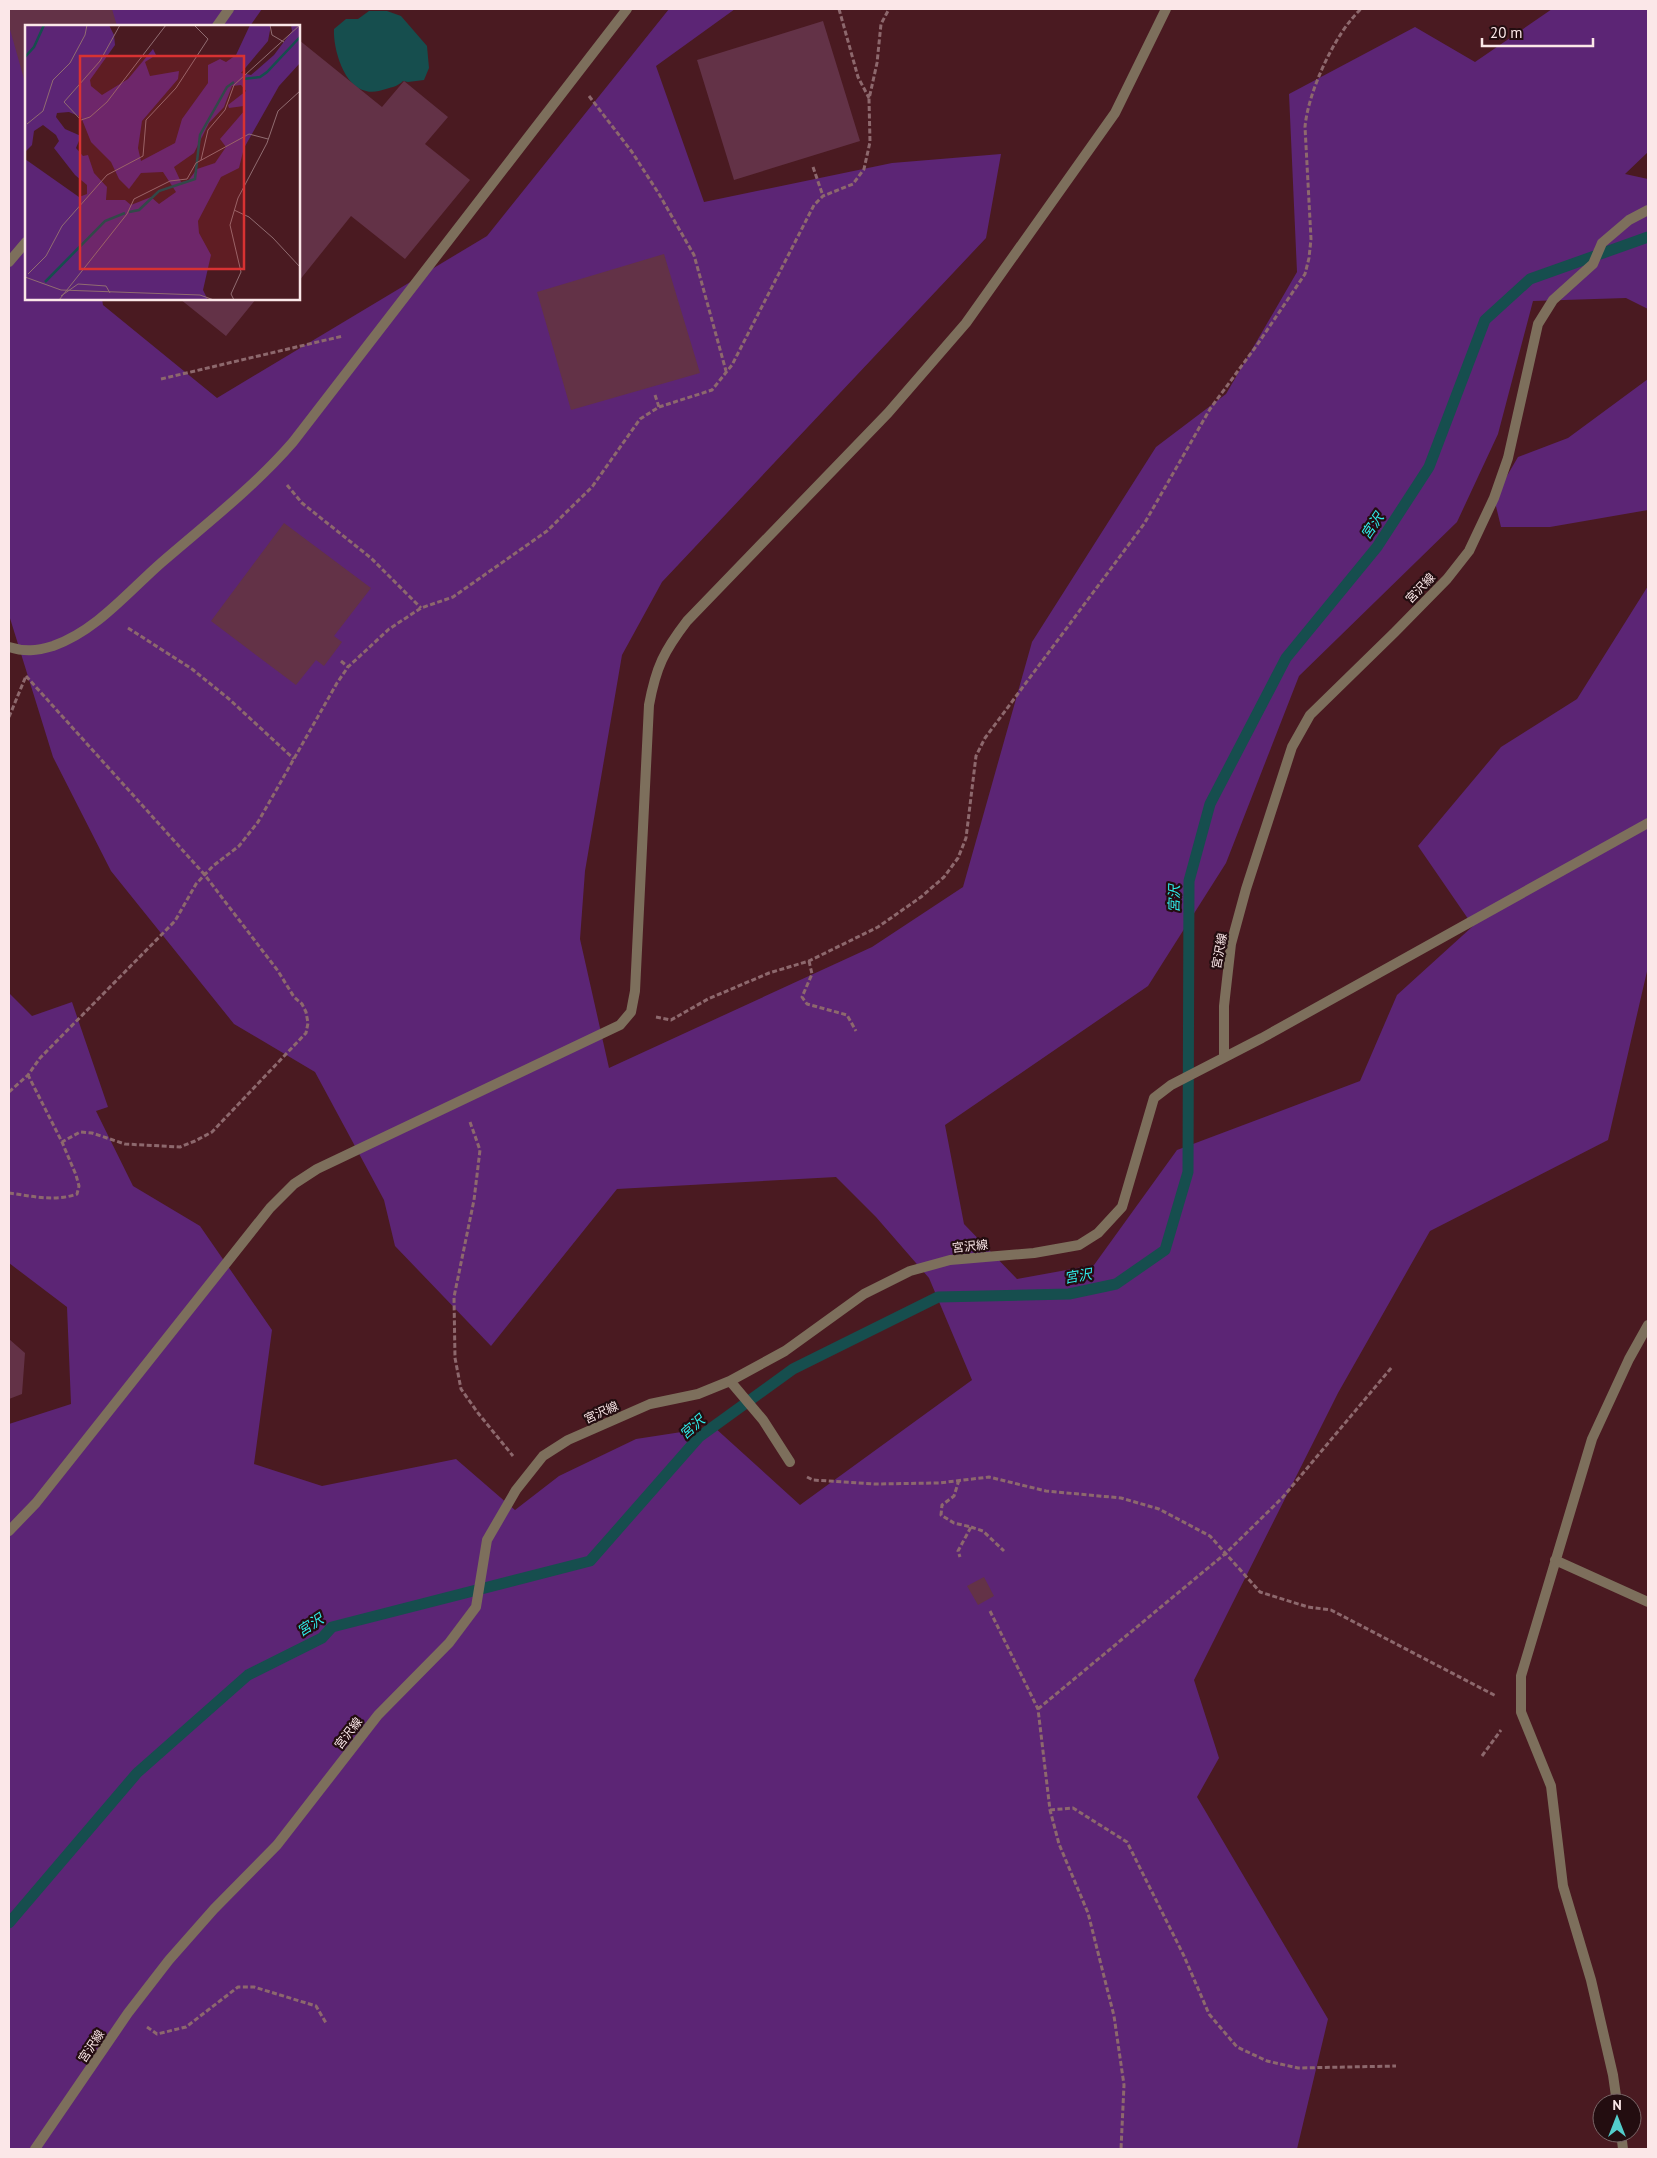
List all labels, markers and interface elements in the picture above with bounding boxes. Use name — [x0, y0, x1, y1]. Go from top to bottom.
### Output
scale bar — [1482, 15, 1593, 47]
text: 20 m — [1490, 23, 1523, 42]
inset map — [25, 25, 300, 300]
water label: 宮沢 — [1357, 508, 1388, 543]
street label: 宮沢線 — [1402, 570, 1438, 606]
water label: 宮沢 — [1165, 883, 1183, 913]
street label: 宮沢線 — [1208, 932, 1230, 970]
street label: 宮沢線 — [951, 1237, 989, 1255]
water label: 宮沢 — [1063, 1264, 1095, 1287]
street label: 宮沢線 — [581, 1398, 621, 1426]
water label: 宮沢 — [676, 1410, 710, 1443]
water label: 宮沢 — [293, 1609, 328, 1640]
street label: 宮沢線 — [331, 1714, 365, 1752]
street label: 宮沢線 — [75, 2027, 107, 2065]
north arrow — [1592, 2093, 1642, 2143]
text: N — [1612, 2096, 1622, 2114]

